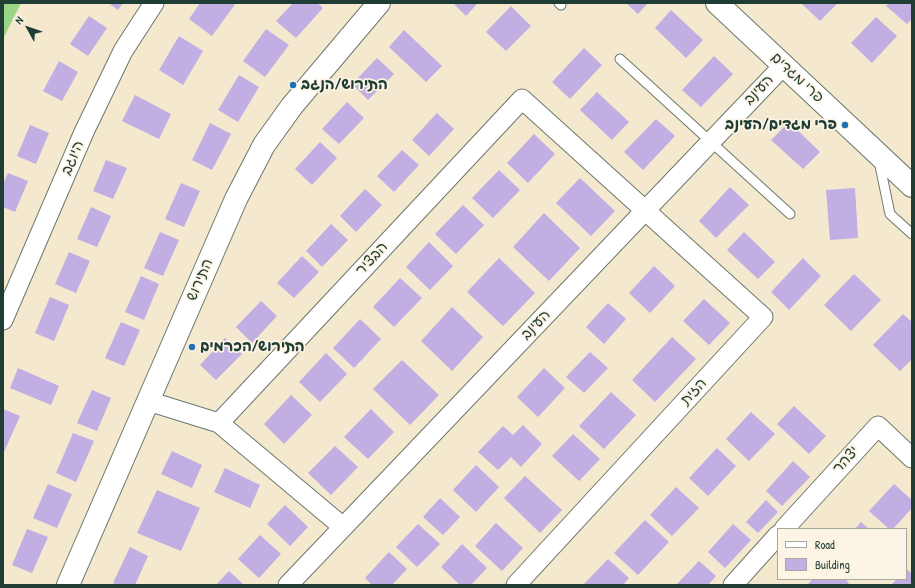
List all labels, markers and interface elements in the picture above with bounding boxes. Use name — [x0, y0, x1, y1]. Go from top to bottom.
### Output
north arrow — [8, 8, 48, 48]
text: N — [12, 14, 26, 27]
street label: פרי מגדים — [767, 49, 827, 107]
street label: העינב — [740, 71, 778, 109]
place label: התירוש/הנגב — [301, 76, 388, 94]
marker: התירוש/הנגב — [288, 80, 298, 90]
place label: פרי מגדים/העינב — [725, 116, 837, 134]
marker: פרי מגדים/העינב — [840, 120, 850, 130]
street label: היוגב — [58, 138, 88, 178]
street label: הבציר — [352, 239, 392, 279]
street label: התירוש — [183, 256, 217, 304]
street label: העינב — [517, 306, 555, 344]
place label: התירוש/הכרמים — [200, 338, 305, 356]
marker: התירוש/הכרמים — [187, 342, 197, 352]
street label: הזית — [677, 375, 711, 409]
street label: יצהר — [829, 443, 863, 477]
legend — [777, 528, 907, 580]
text: Road — [815, 536, 835, 553]
text: Building — [815, 556, 850, 573]

